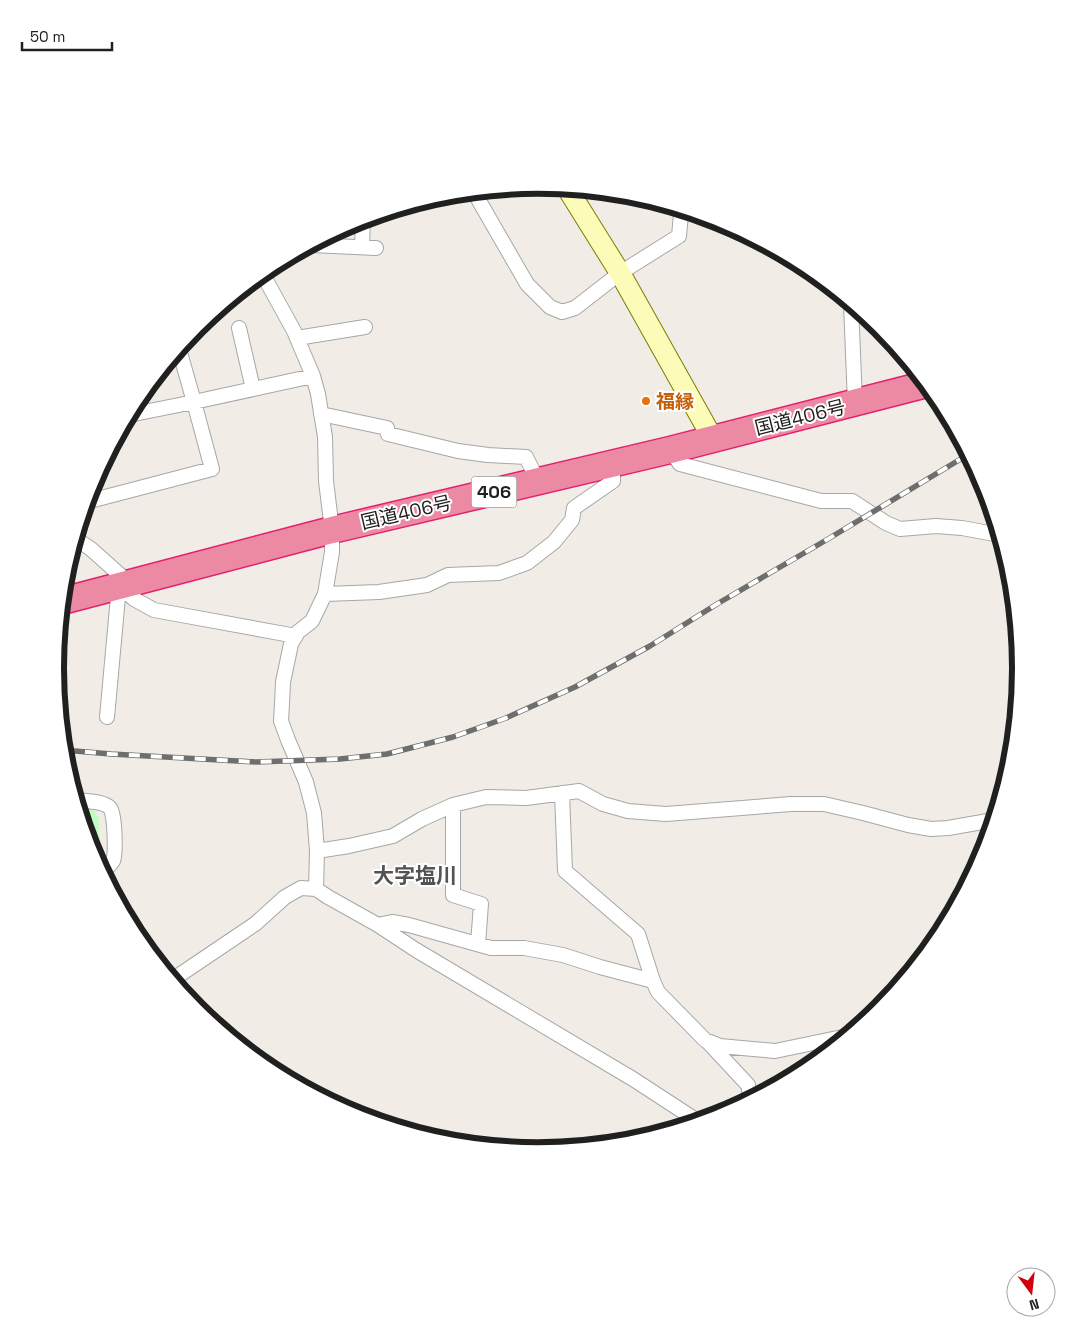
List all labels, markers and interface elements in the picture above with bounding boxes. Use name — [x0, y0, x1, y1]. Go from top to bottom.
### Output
scale bar — [22, 20, 112, 52]
text: 50 m — [30, 27, 65, 46]
place label: 福縁 — [656, 389, 694, 414]
street label: 国道406号 — [752, 394, 848, 441]
marker: 福縁 — [640, 395, 652, 407]
road number: 406 — [472, 477, 516, 508]
street label: 国道406号 — [358, 490, 454, 535]
district label: 大字塩川 — [373, 862, 457, 889]
north arrow — [1006, 1267, 1056, 1317]
text: N — [1027, 1295, 1041, 1314]

